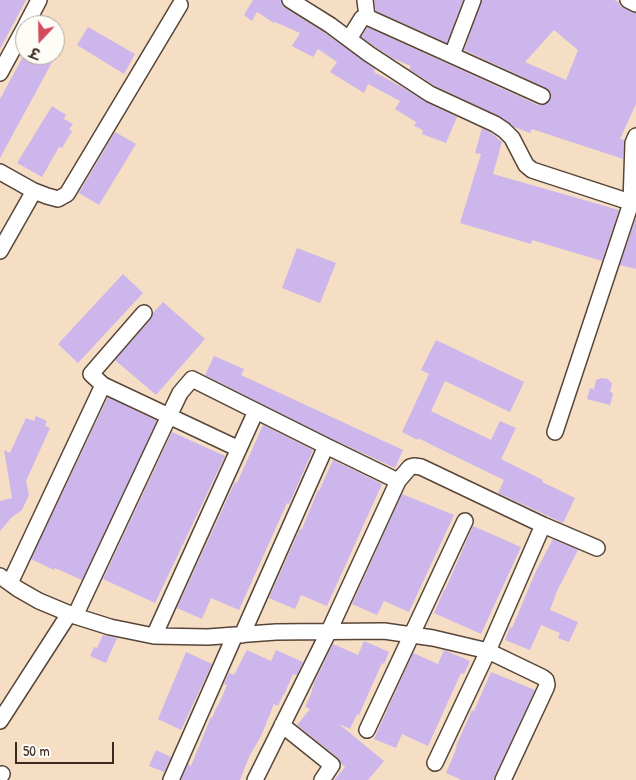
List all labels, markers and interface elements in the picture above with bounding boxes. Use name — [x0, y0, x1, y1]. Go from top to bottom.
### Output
north arrow — [15, 15, 65, 65]
text: उ — [27, 43, 43, 64]
scale bar — [18, 732, 116, 764]
text: 50 m — [23, 740, 50, 761]

